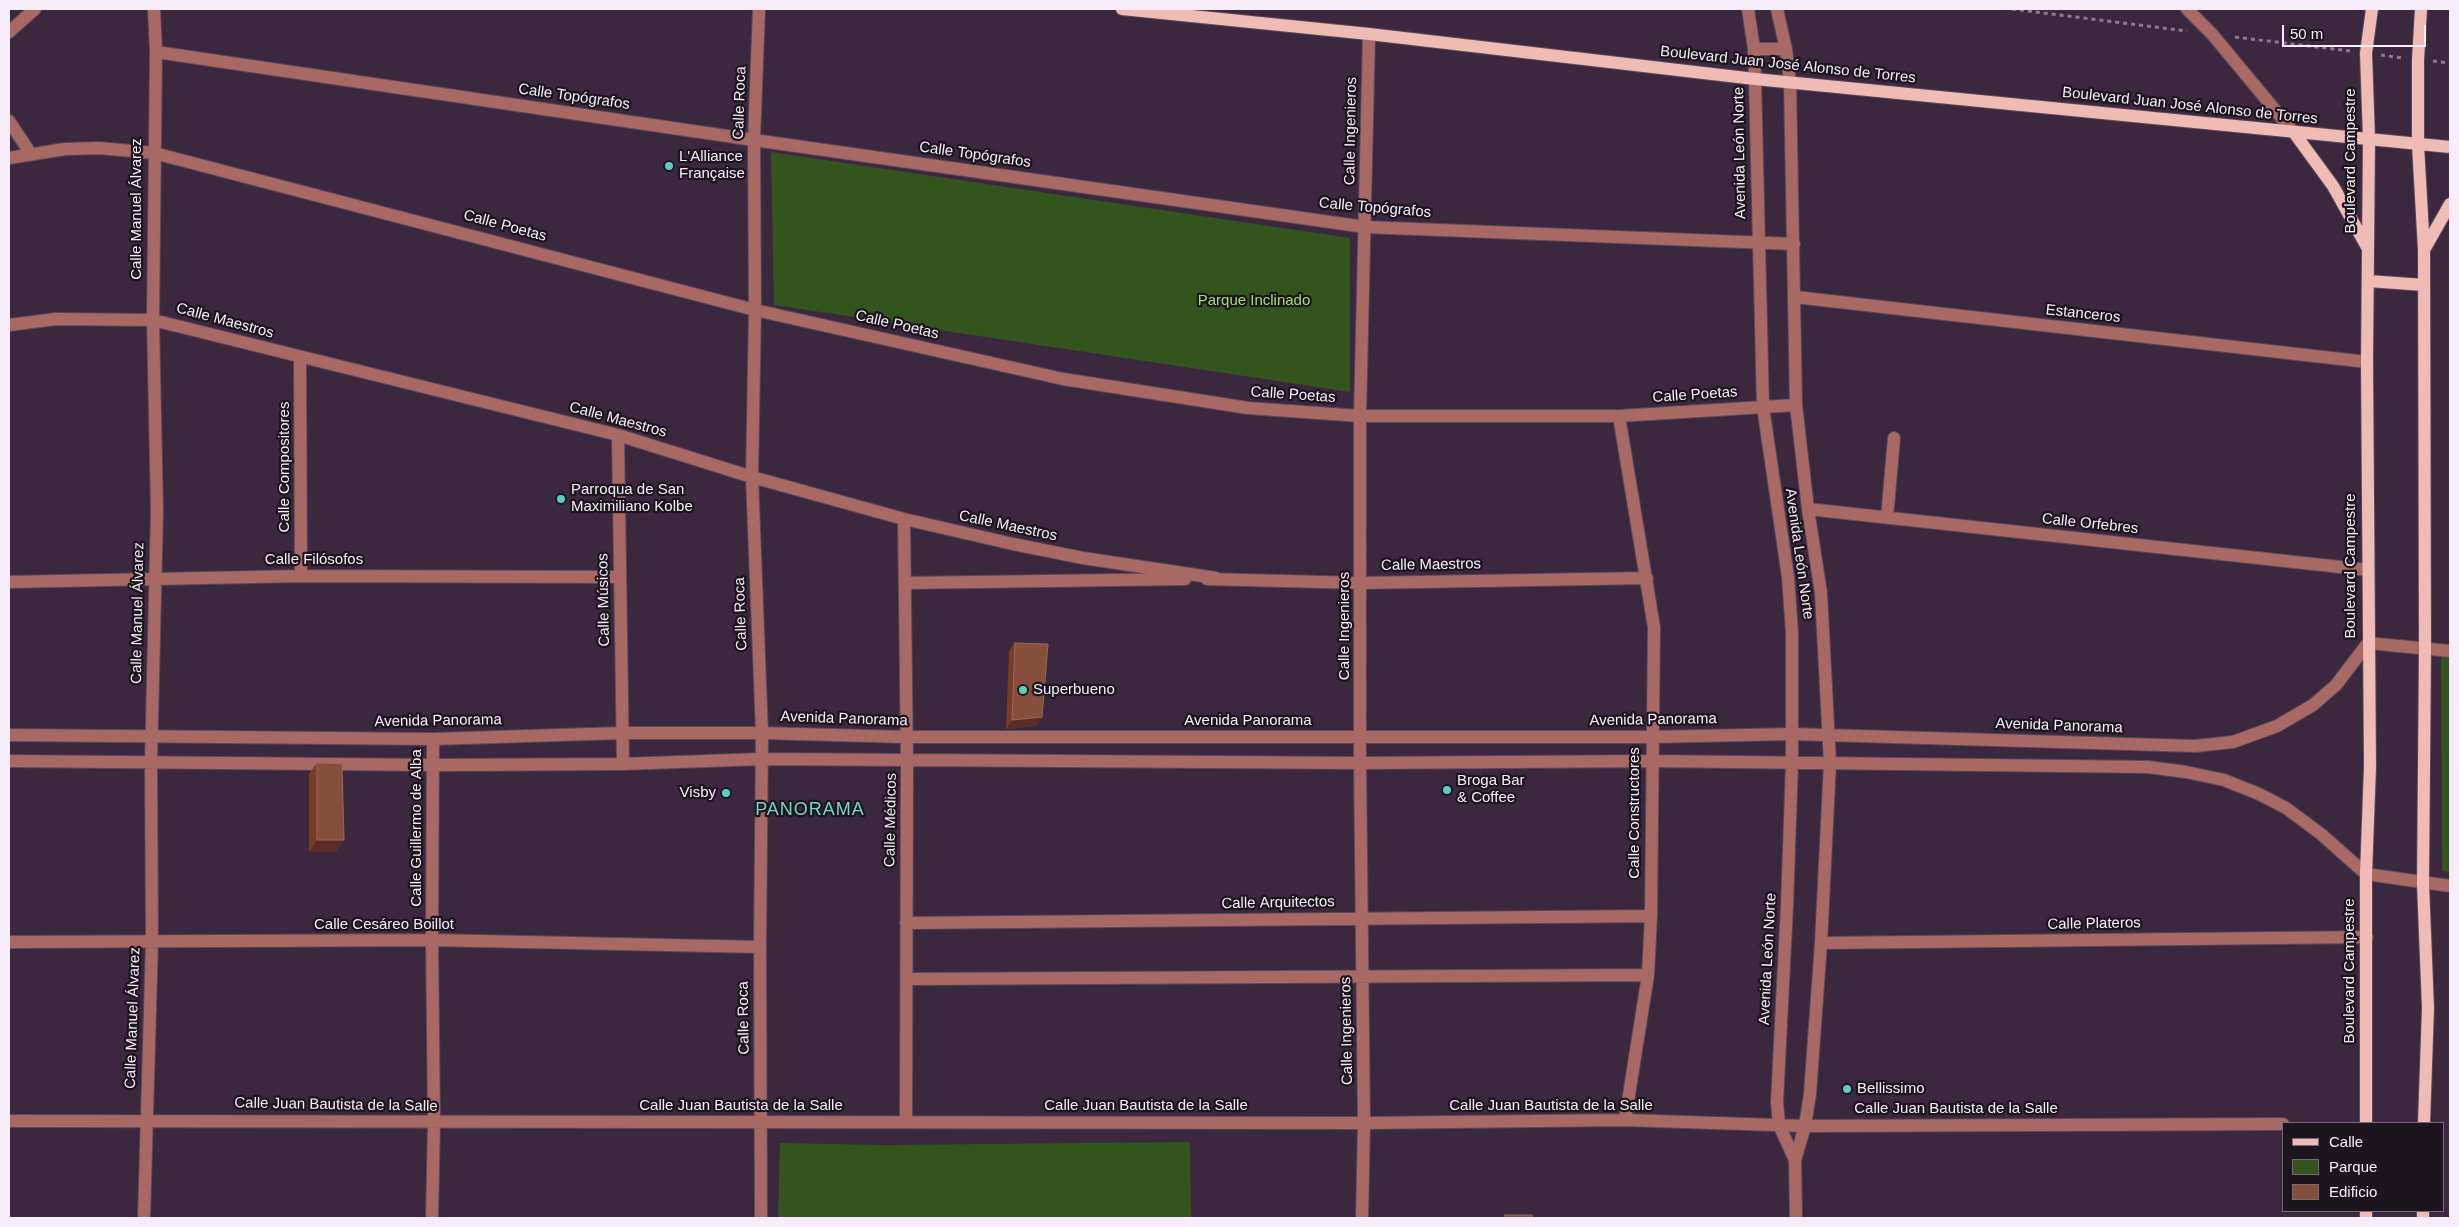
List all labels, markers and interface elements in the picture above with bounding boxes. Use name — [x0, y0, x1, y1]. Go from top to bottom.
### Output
scale bar — [2284, 15, 2428, 47]
text: 50 m — [2290, 25, 2323, 42]
street label: Boulevard Juan José Alonso de Torres — [1659, 43, 1917, 87]
street label: Calle Roca — [730, 66, 750, 140]
street label: Calle Ingenieros — [1341, 77, 1361, 185]
street label: Calle Topógrafos — [517, 80, 631, 114]
street label: Boulevard Juan José Alonso de Torres — [2061, 84, 2319, 128]
street label: Avenida León Norte — [1730, 87, 1750, 219]
street label: Boulevard Campestre — [2342, 88, 2360, 234]
street label: Calle Manuel Álvarez — [128, 138, 146, 280]
street label: Calle Topógrafos — [918, 138, 1032, 172]
place label: L'Alliance Française — [679, 148, 745, 183]
marker: L'Alliance Française — [663, 160, 675, 172]
street label: Calle Topógrafos — [1318, 194, 1432, 222]
street label: Calle Poetas — [462, 206, 548, 246]
park label: Parque Inclinado — [1198, 292, 1310, 310]
street label: Calle Maestros — [174, 299, 276, 343]
street label: Estanceros — [2045, 301, 2121, 327]
street label: Calle Poetas — [854, 307, 940, 343]
street label: Calle Poetas — [1250, 383, 1336, 407]
street label: Calle Poetas — [1652, 383, 1738, 407]
street label: Calle Maestros — [567, 398, 669, 442]
street label: Calle Compositores — [276, 402, 294, 532]
place label: Parroqua de San Maximiliano Kolbe — [571, 481, 693, 516]
street label: Avenida León Norte — [1781, 487, 1817, 621]
marker: Parroqua de San Maximiliano Kolbe — [555, 493, 567, 505]
street label: Boulevard Campestre — [2342, 493, 2360, 639]
street label: Calle Maestros — [957, 507, 1059, 545]
street label: Calle Orfebres — [2041, 510, 2139, 538]
street label: Calle Manuel Álvarez — [128, 542, 148, 684]
street label: Calle Filósofos — [265, 551, 363, 569]
street label: Calle Músicos — [594, 553, 614, 647]
street label: Calle Maestros — [1381, 555, 1481, 575]
street label: Calle Ingenieros — [1336, 572, 1354, 680]
street label: Calle Roca — [731, 577, 751, 651]
place label: Superbueno — [1033, 681, 1115, 699]
marker: Superbueno — [1017, 684, 1029, 696]
street label: Avenida Panorama — [780, 708, 908, 730]
street label: Avenida Panorama — [1589, 710, 1717, 730]
street label: Avenida Panorama — [374, 711, 502, 731]
street label: Avenida Panorama — [1184, 712, 1312, 730]
street label: Avenida Panorama — [1995, 715, 2123, 737]
street label: Calle Constructores — [1626, 747, 1644, 879]
street label: Calle Guillermo de Alba — [408, 749, 426, 907]
place label: Broga Bar & Coffee — [1457, 772, 1525, 807]
street label: Calle Médicos — [881, 773, 901, 867]
place label: Visby — [680, 784, 716, 802]
marker: Broga Bar & Coffee — [1441, 784, 1453, 796]
marker: Visby — [720, 787, 732, 799]
district label: PANORAMA — [754, 799, 866, 821]
street label: Avenida León Norte — [1756, 892, 1780, 1026]
street label: Calle Arquitectos — [1221, 893, 1335, 913]
street label: Boulevard Campestre — [2341, 898, 2359, 1044]
street label: Calle Plateros — [2047, 914, 2141, 934]
street label: Calle Cesáreo Boillot — [314, 916, 454, 934]
street label: Calle Manuel Álvarez — [122, 947, 144, 1089]
street label: Calle Ingenieros — [1337, 977, 1357, 1085]
street label: Calle Roca — [734, 981, 754, 1055]
place label: Bellissimo — [1857, 1080, 1925, 1098]
marker: Bellissimo — [1841, 1083, 1853, 1095]
street label: Calle Juan Bautista de la Salle — [234, 1094, 438, 1116]
street label: Calle Juan Bautista de la Salle — [639, 1097, 843, 1115]
street label: Calle Juan Bautista de la Salle — [1044, 1097, 1248, 1115]
street label: Calle Juan Bautista de la Salle — [1449, 1097, 1653, 1115]
street label: Calle Juan Bautista de la Salle — [1854, 1100, 2058, 1118]
legend — [2282, 1122, 2444, 1212]
text: Calle — [2329, 1133, 2363, 1150]
text: Parque — [2329, 1158, 2377, 1175]
text: Edificio — [2329, 1183, 2377, 1200]

